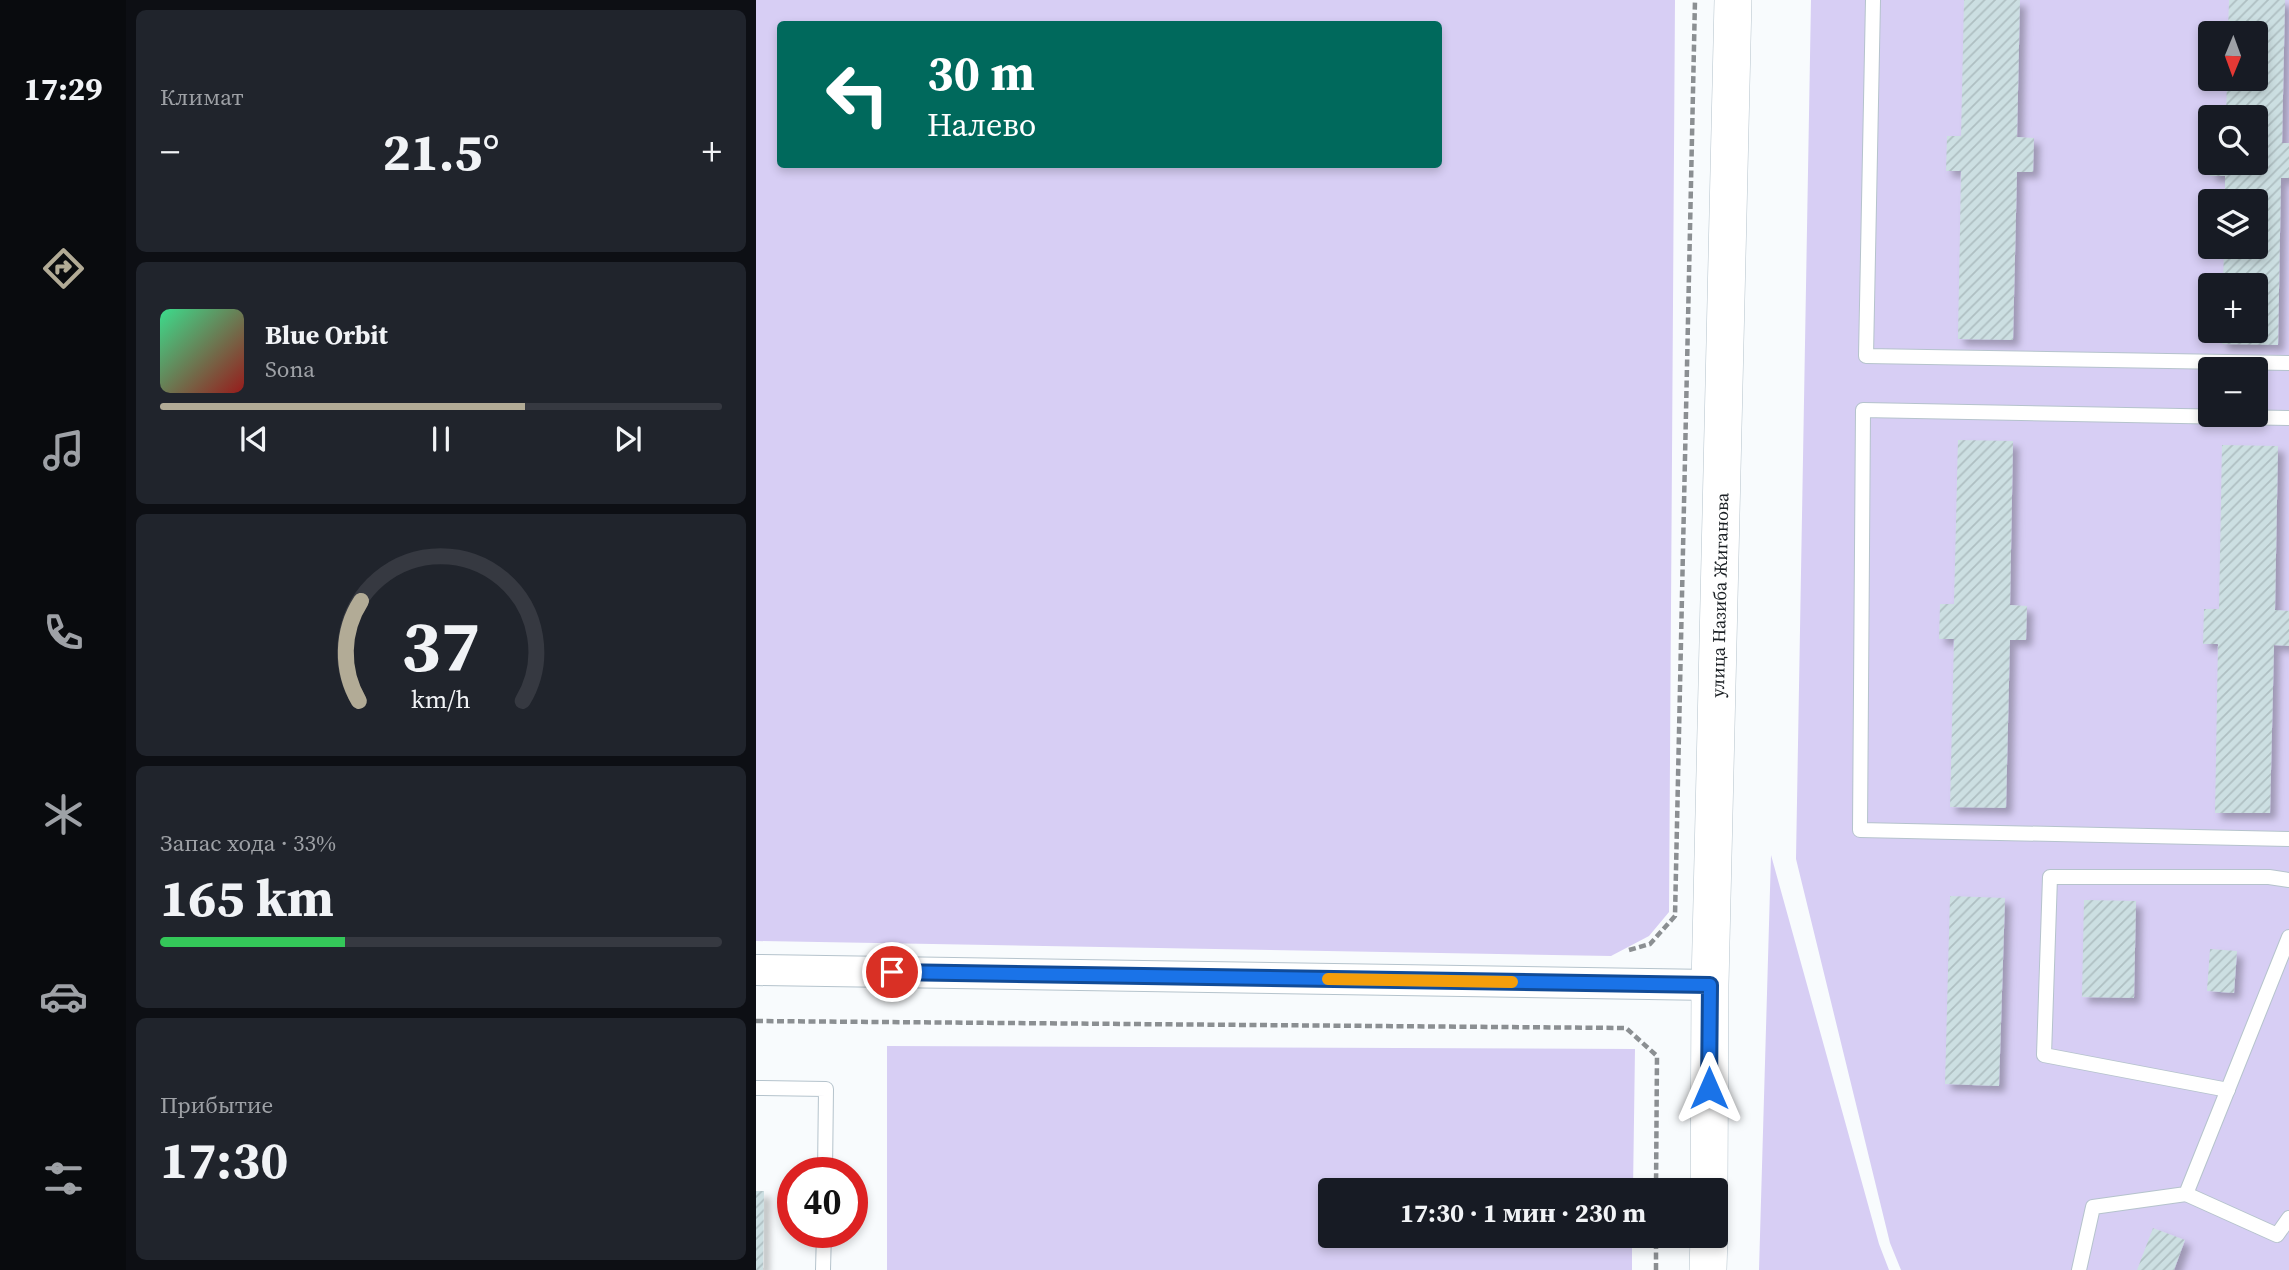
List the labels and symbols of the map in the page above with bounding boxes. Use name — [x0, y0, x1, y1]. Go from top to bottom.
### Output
north arrow — [2198, 21, 2268, 91]
street label: улица Назиба Жиганова — [1704, 491, 1734, 698]
pin — [862, 942, 922, 1002]
position arrow — [1672, 1051, 1746, 1125]
speed limit sign: 40 — [777, 1157, 868, 1248]

